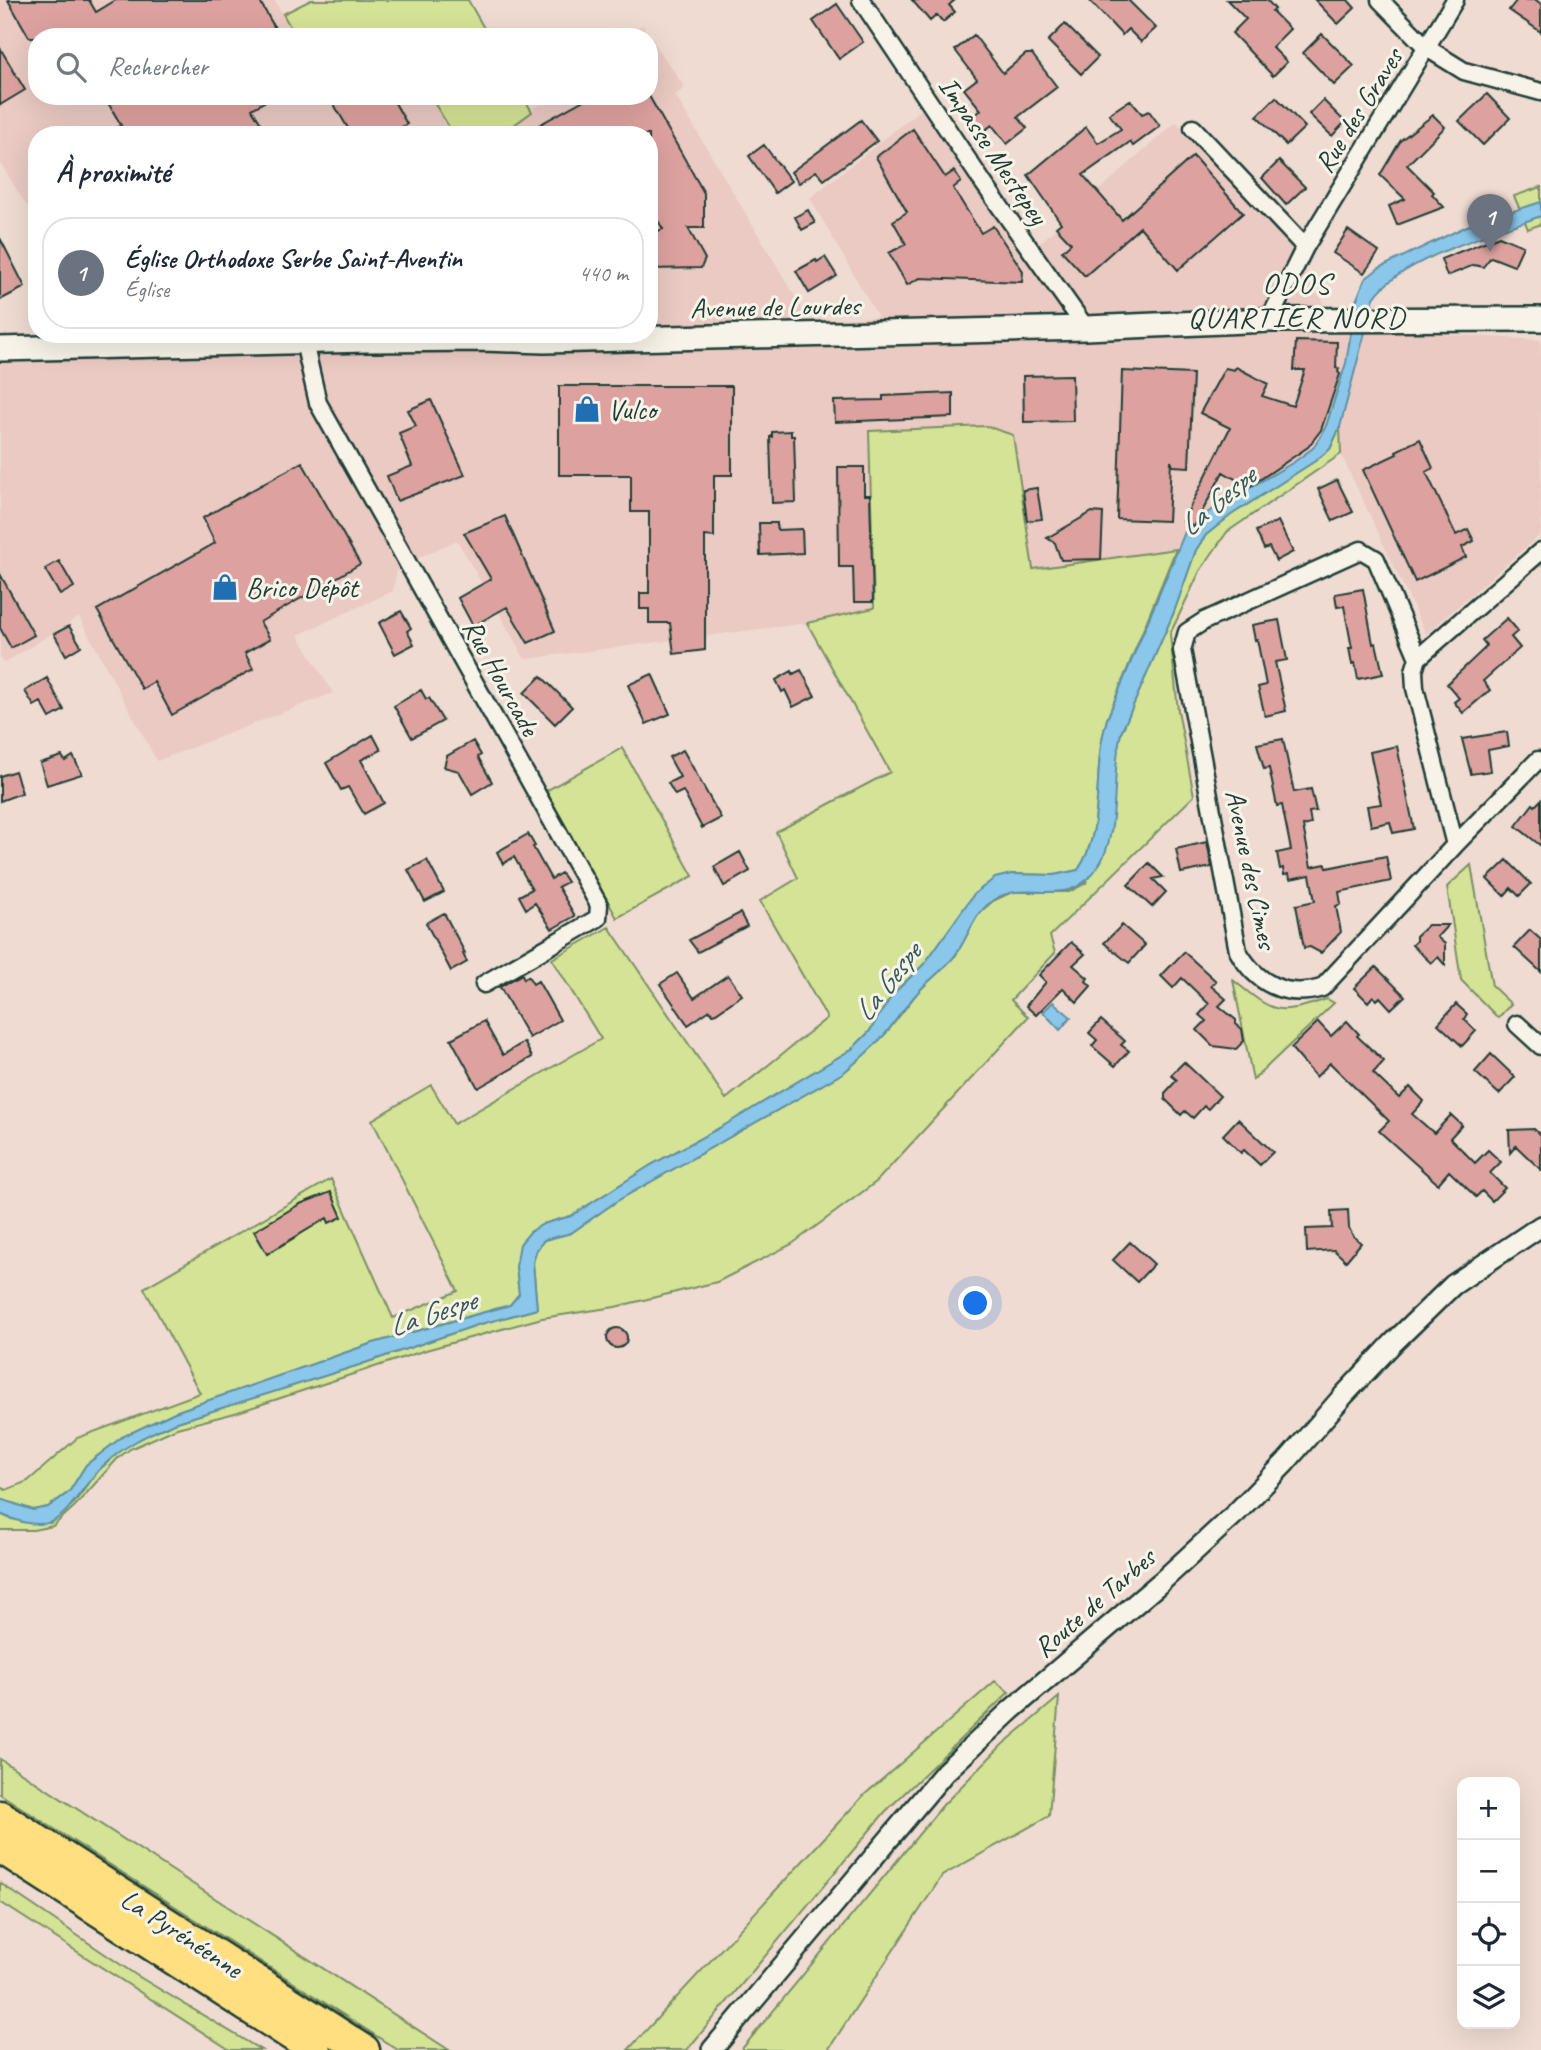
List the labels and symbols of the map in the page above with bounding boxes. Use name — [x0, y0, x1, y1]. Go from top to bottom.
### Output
street label: Rue des Graves — [1306, 39, 1412, 179]
street label: Impasse Mestepey — [931, 70, 1057, 233]
pin: 1 — [1467, 194, 1513, 252]
district label: ODOS QUARTIER NORD — [1188, 264, 1407, 336]
street label: Avenue de Lourdes — [690, 287, 863, 325]
place label: Vulco — [608, 392, 659, 427]
shop icon: Vulco — [572, 394, 602, 424]
water label: La Gespe — [1171, 455, 1267, 544]
place label: Brico Dépôt — [246, 570, 360, 605]
shop icon: Brico Dépôt — [210, 572, 240, 602]
street label: Rue Hourcade — [455, 613, 549, 743]
street label: Avenue des Cimes — [1218, 786, 1286, 954]
water label: La Gespe — [845, 932, 932, 1029]
water label: La Gespe — [384, 1280, 484, 1345]
your location — [958, 1286, 992, 1320]
street label: Route de Tarbes — [1026, 1538, 1164, 1665]
street label: La Pyrénéenne — [114, 1881, 251, 1987]

